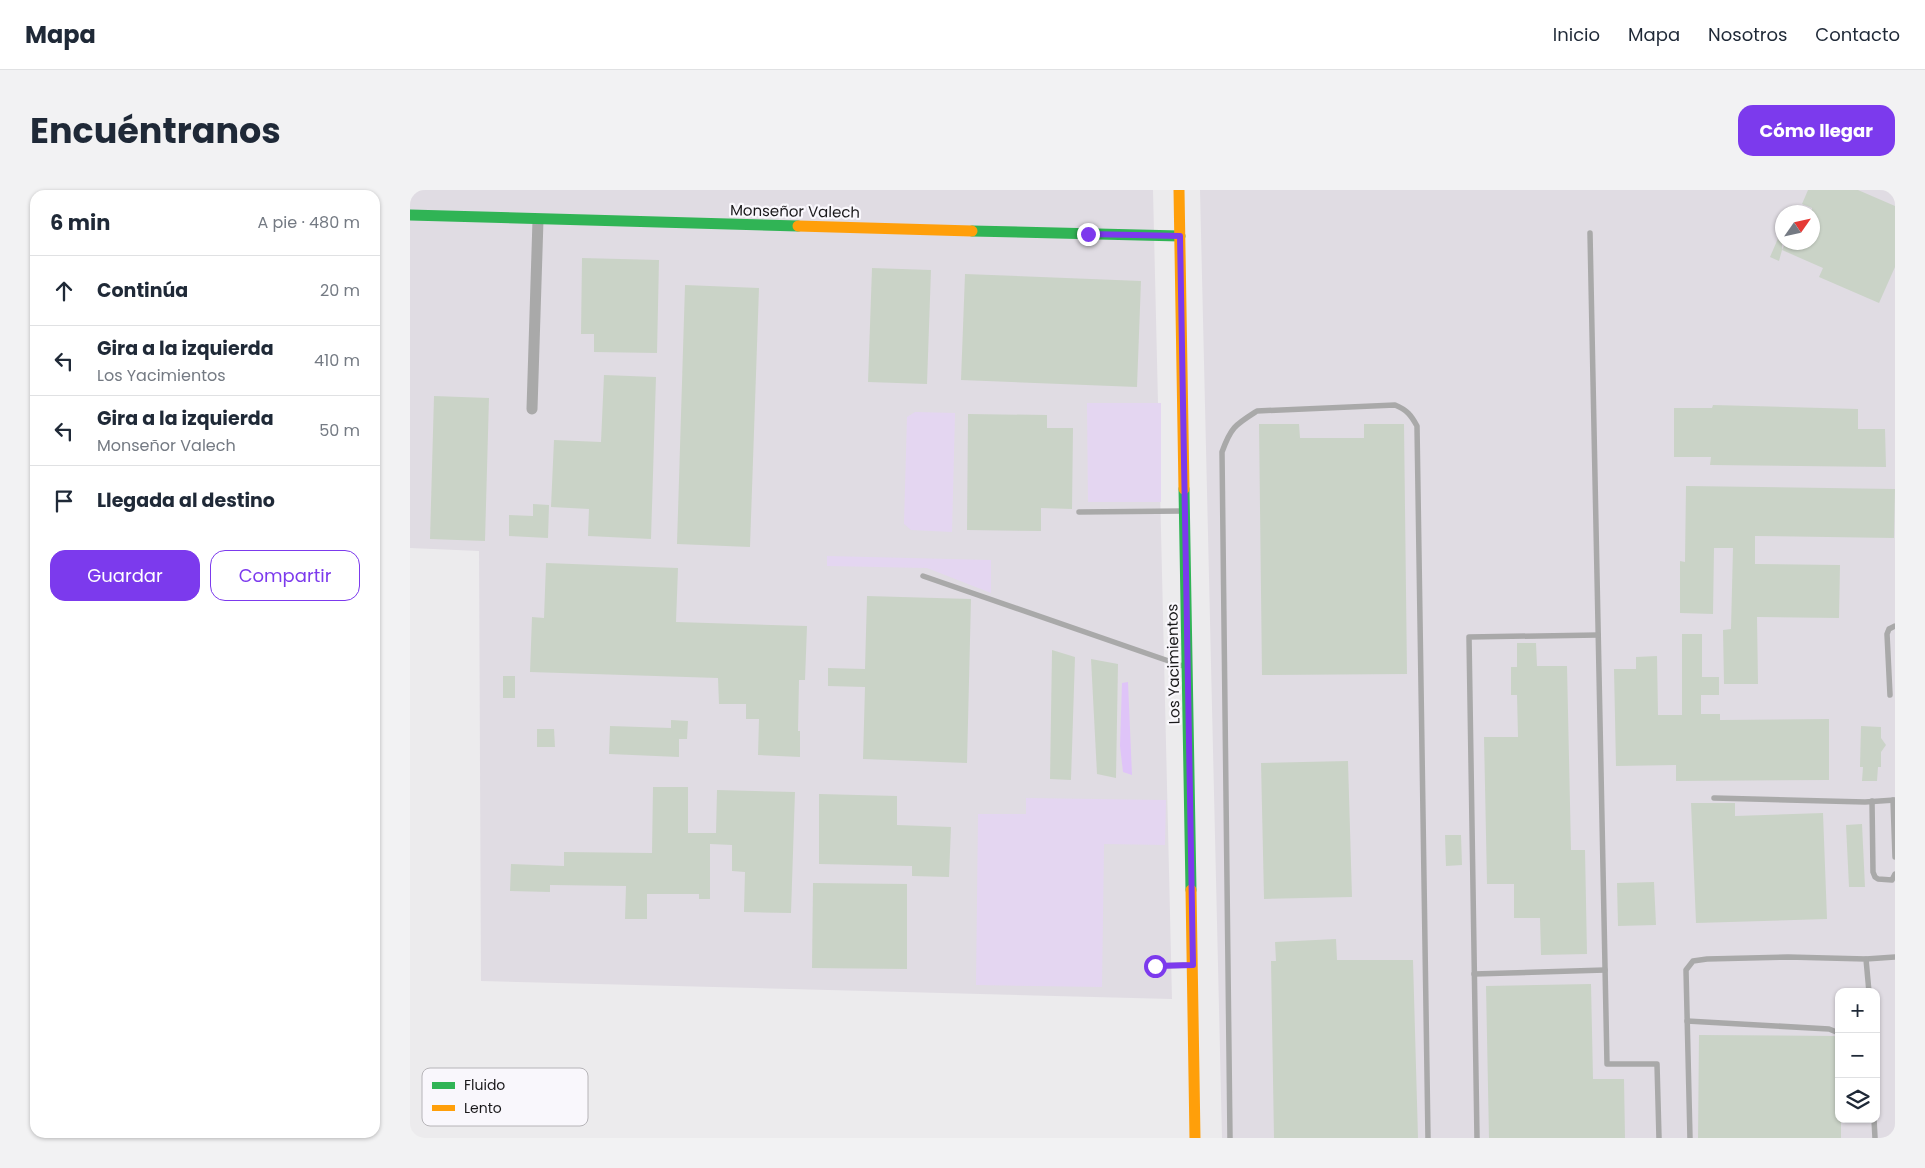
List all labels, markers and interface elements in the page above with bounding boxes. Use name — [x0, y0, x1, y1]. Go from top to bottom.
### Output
text: Mapa — [25, 18, 96, 51]
text: Inicio — [1553, 22, 1600, 47]
text: Mapa — [1628, 22, 1680, 47]
text: Nosotros — [1708, 22, 1787, 47]
text: Contacto — [1815, 22, 1900, 47]
button: Cómo llegar — [1738, 105, 1895, 156]
text: Encuéntranos — [30, 106, 281, 155]
street label: Monseñor Valech — [730, 199, 860, 223]
north arrow — [1775, 205, 1820, 250]
text: 6 min — [50, 208, 110, 237]
text: A pie · 480 m — [257, 211, 360, 234]
route end — [1077, 223, 1100, 246]
icon: ahead — [50, 277, 78, 305]
text: Continúa — [97, 277, 188, 304]
text: 20 m — [320, 279, 360, 302]
text: Gira a la izquierda — [97, 335, 274, 362]
icon: left — [50, 347, 78, 375]
text: 410 m — [314, 349, 360, 372]
text: Los Yacimientos — [97, 364, 226, 387]
text: Gira a la izquierda — [97, 405, 274, 432]
icon: left — [50, 417, 78, 445]
text: 50 m — [319, 419, 360, 442]
text: Monseñor Valech — [97, 434, 236, 457]
icon: arrive — [50, 487, 78, 515]
text: Llegada al destino — [97, 487, 275, 514]
button: Guardar — [50, 550, 200, 601]
button: Compartir — [210, 550, 360, 601]
street label: Los Yacimientos — [1161, 603, 1185, 724]
route start — [1144, 955, 1167, 978]
map controls — [1835, 988, 1880, 1123]
button: + — [1835, 988, 1880, 1033]
button: − — [1835, 1033, 1880, 1078]
legend — [422, 1068, 588, 1126]
text: Fluido — [464, 1075, 505, 1095]
button: layers — [1835, 1078, 1880, 1123]
text: Lento — [464, 1098, 502, 1118]

